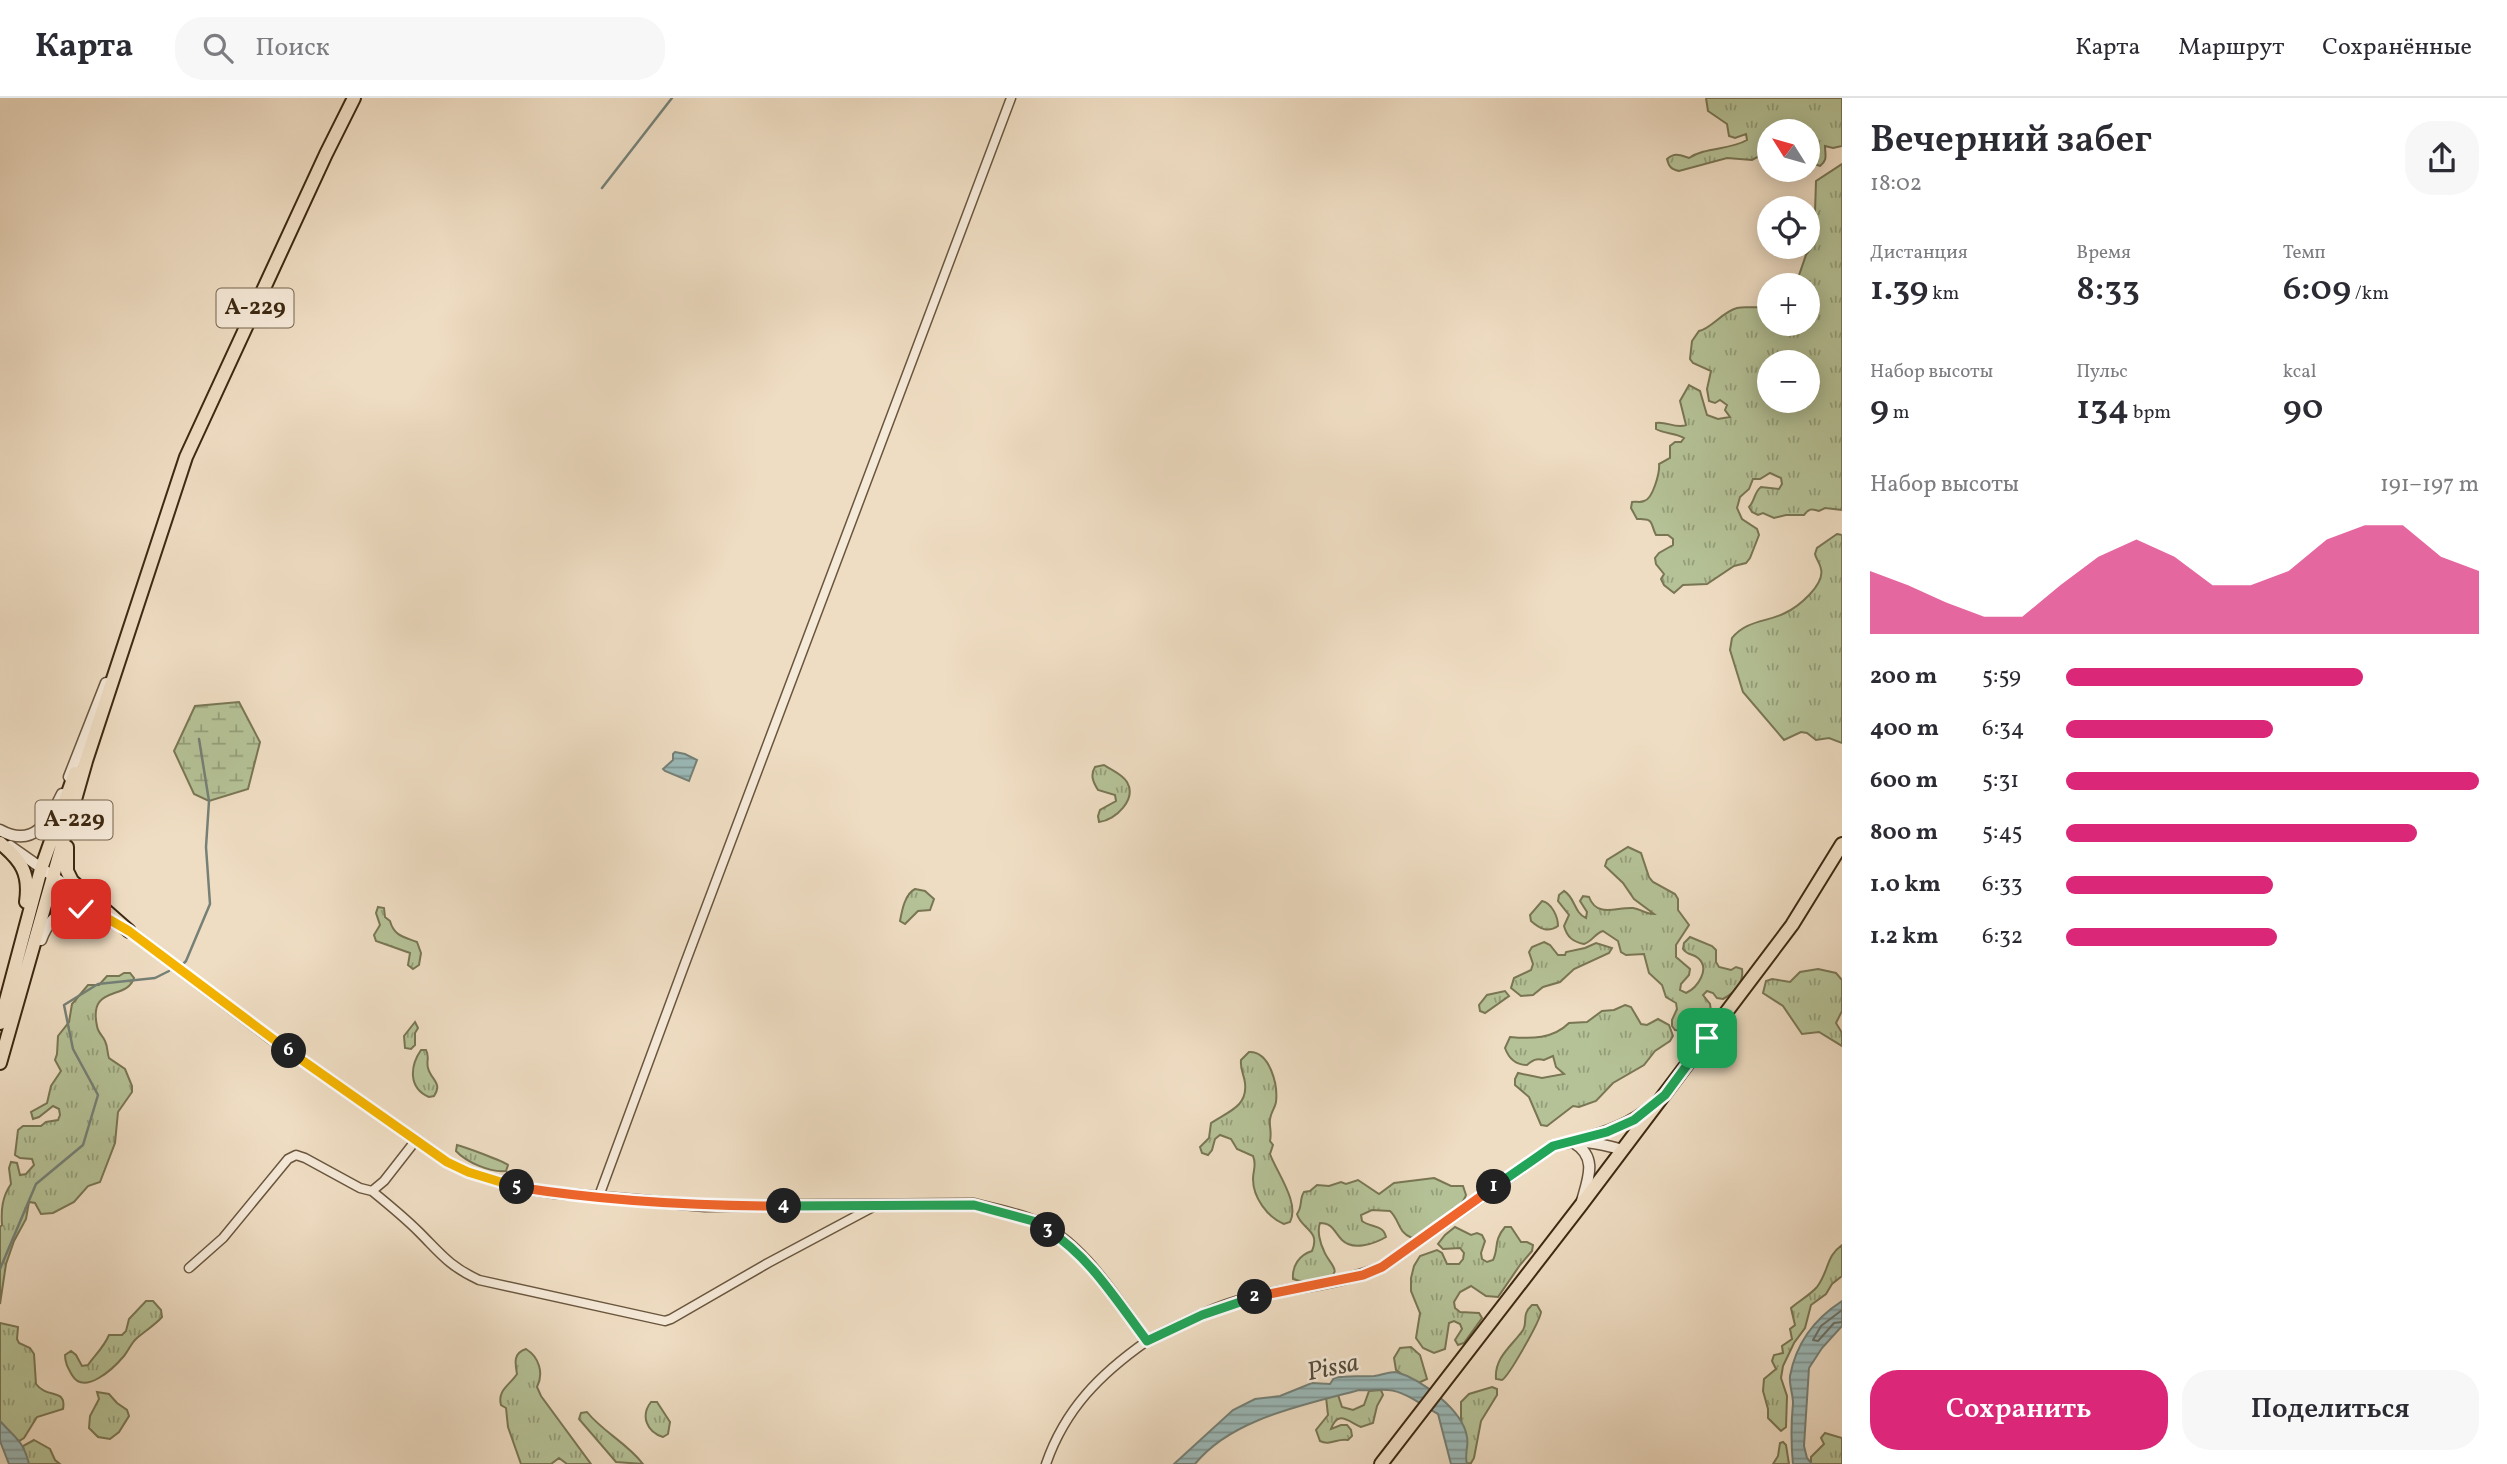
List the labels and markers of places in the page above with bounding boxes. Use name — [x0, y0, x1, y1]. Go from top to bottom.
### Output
pin — [51, 879, 111, 939]
pin — [1677, 1008, 1737, 1068]
pin: 6 — [272, 1034, 306, 1068]
pin: 5 — [500, 1170, 534, 1204]
pin: 1 — [1476, 1170, 1512, 1204]
pin: 4 — [766, 1188, 802, 1224]
pin: 3 — [1030, 1212, 1066, 1248]
pin: 2 — [1238, 1280, 1272, 1314]

